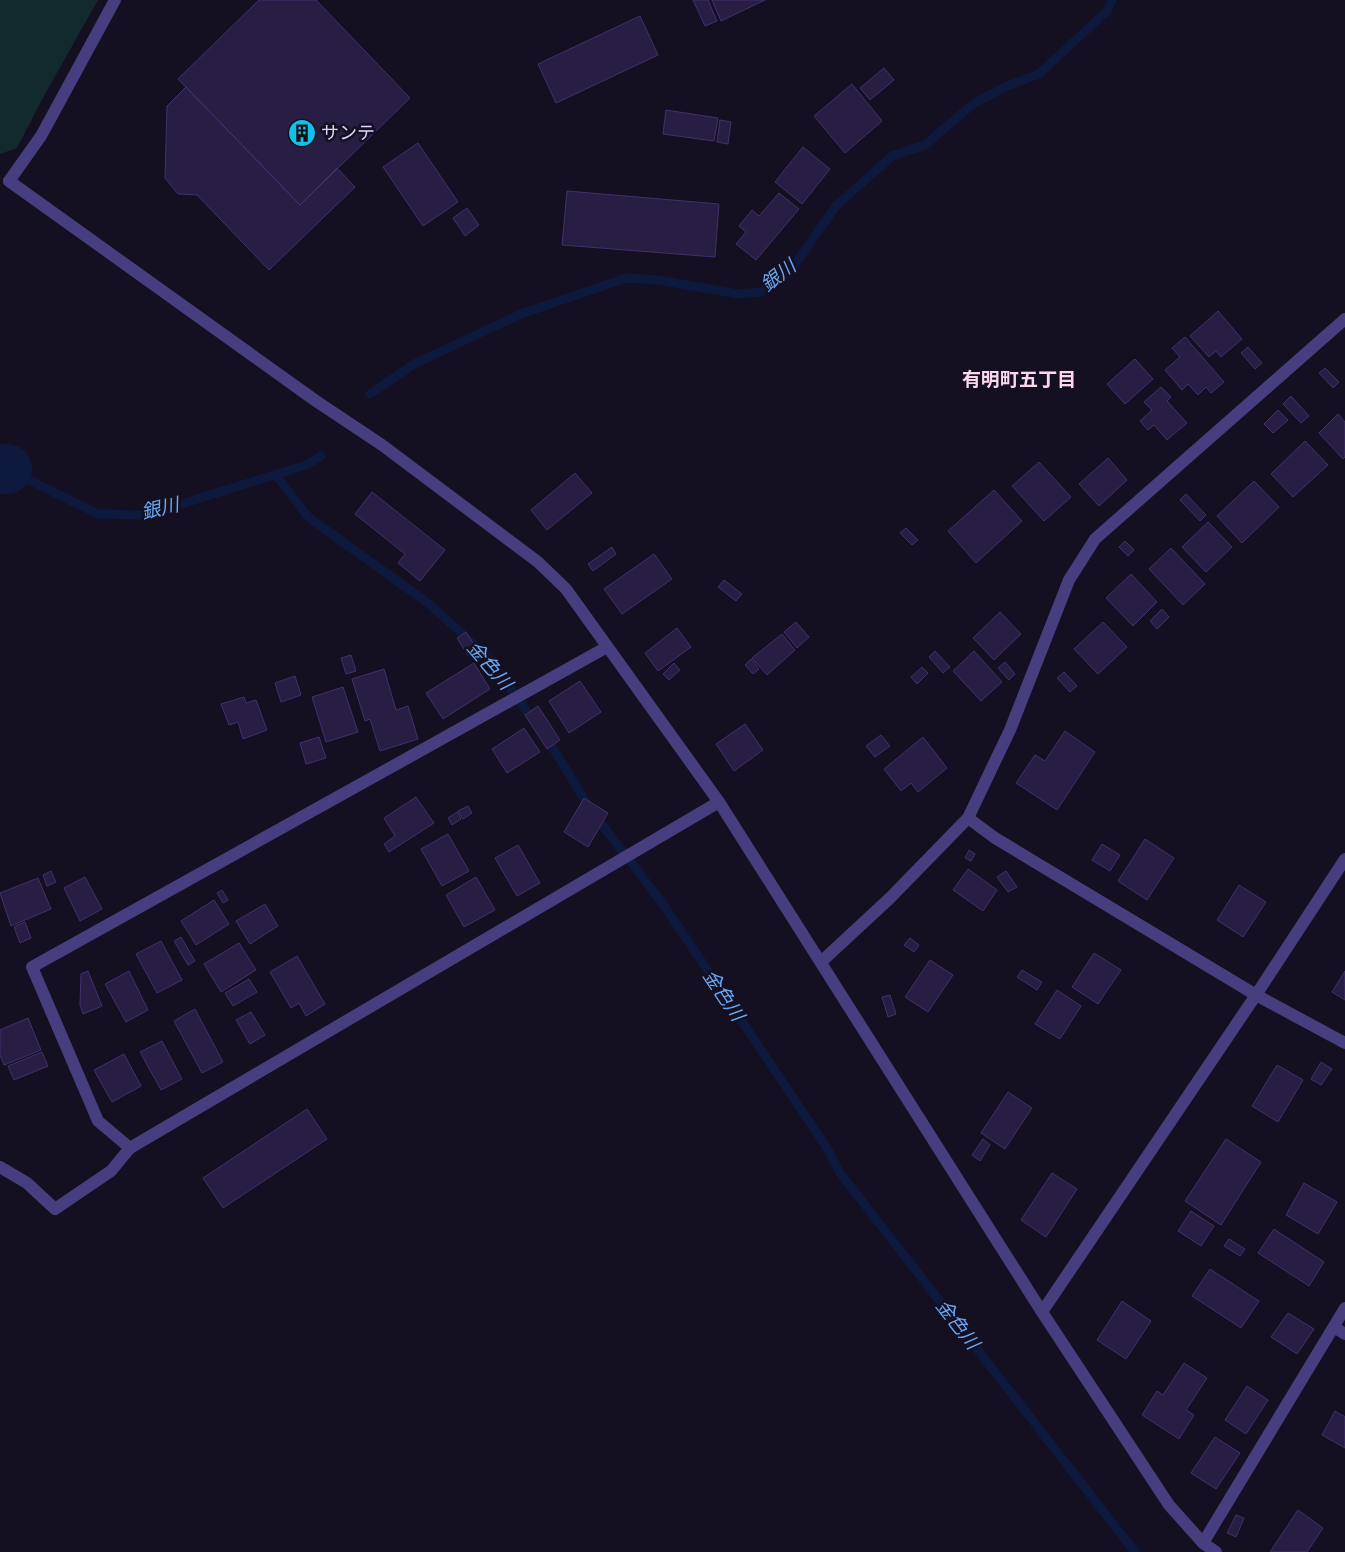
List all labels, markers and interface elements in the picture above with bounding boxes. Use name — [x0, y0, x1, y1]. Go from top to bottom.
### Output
building icon: サンテ — [287, 118, 317, 148]
place label: サンテ — [321, 122, 375, 143]
water label: 銀川 — [756, 253, 801, 295]
district label: 有明町五丁目 — [962, 368, 1076, 390]
water label: 銀川 — [139, 493, 183, 523]
water label: 金色川 — [463, 636, 518, 695]
water label: 金色川 — [699, 965, 750, 1026]
water label: 金色川 — [932, 1295, 985, 1355]

